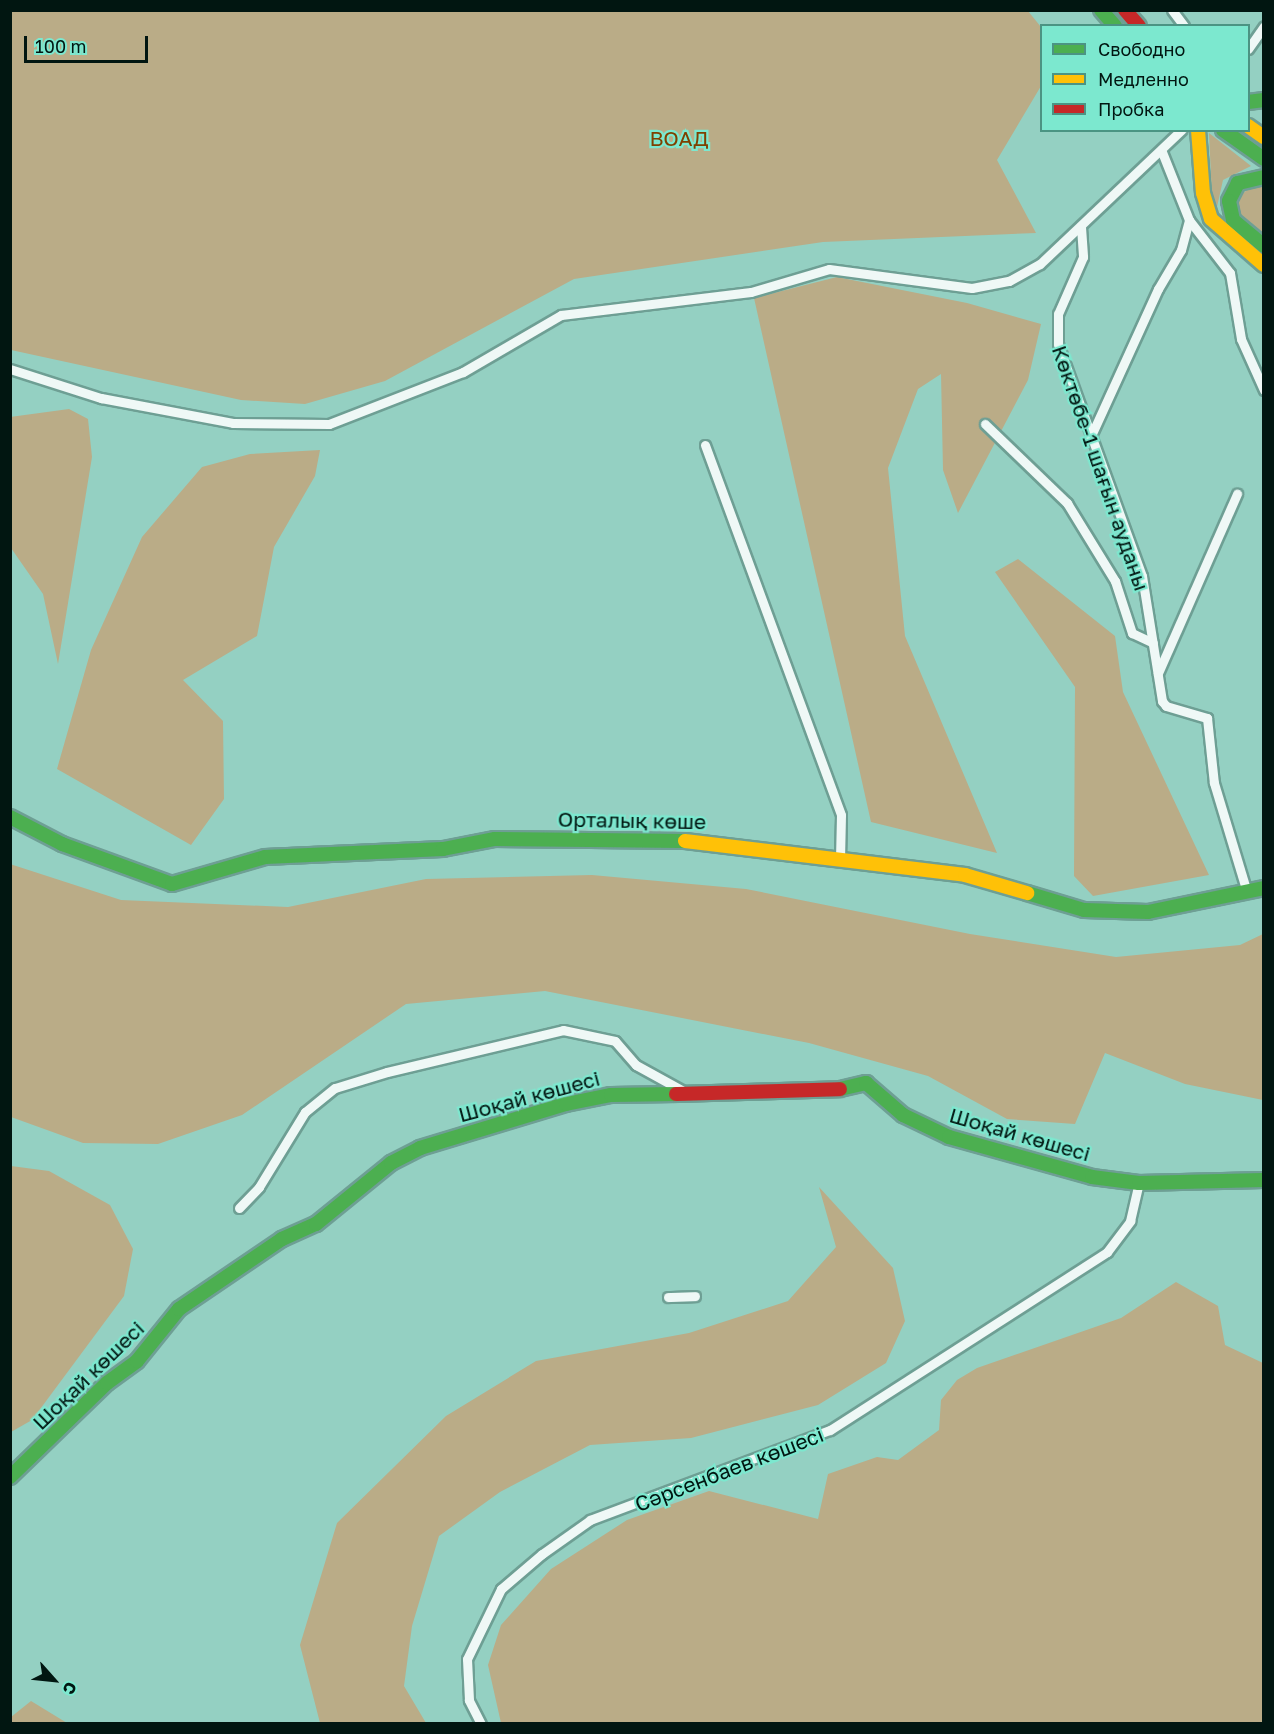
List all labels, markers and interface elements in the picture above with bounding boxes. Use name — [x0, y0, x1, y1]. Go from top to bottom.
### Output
scale bar — [27, 24, 152, 62]
legend — [1040, 24, 1250, 132]
text: 100 m — [35, 35, 86, 57]
text: Свободно — [1098, 38, 1185, 60]
text: Медленно — [1098, 68, 1189, 90]
text: Пробка — [1098, 98, 1164, 120]
park label: ВОАД — [649, 125, 709, 151]
street label: Көктөбе-1 шағын ауданы — [1047, 342, 1155, 594]
street label: Орталық көше — [558, 806, 706, 834]
street label: Шоқай көшесі — [455, 1065, 603, 1127]
street label: Шоқай көшесі — [947, 1102, 1093, 1166]
street label: Шоқай көшесі — [27, 1315, 149, 1435]
street label: Сәрсенбаев көшесі — [631, 1421, 827, 1517]
north arrow — [24, 1650, 84, 1710]
text: С — [59, 1679, 82, 1698]

